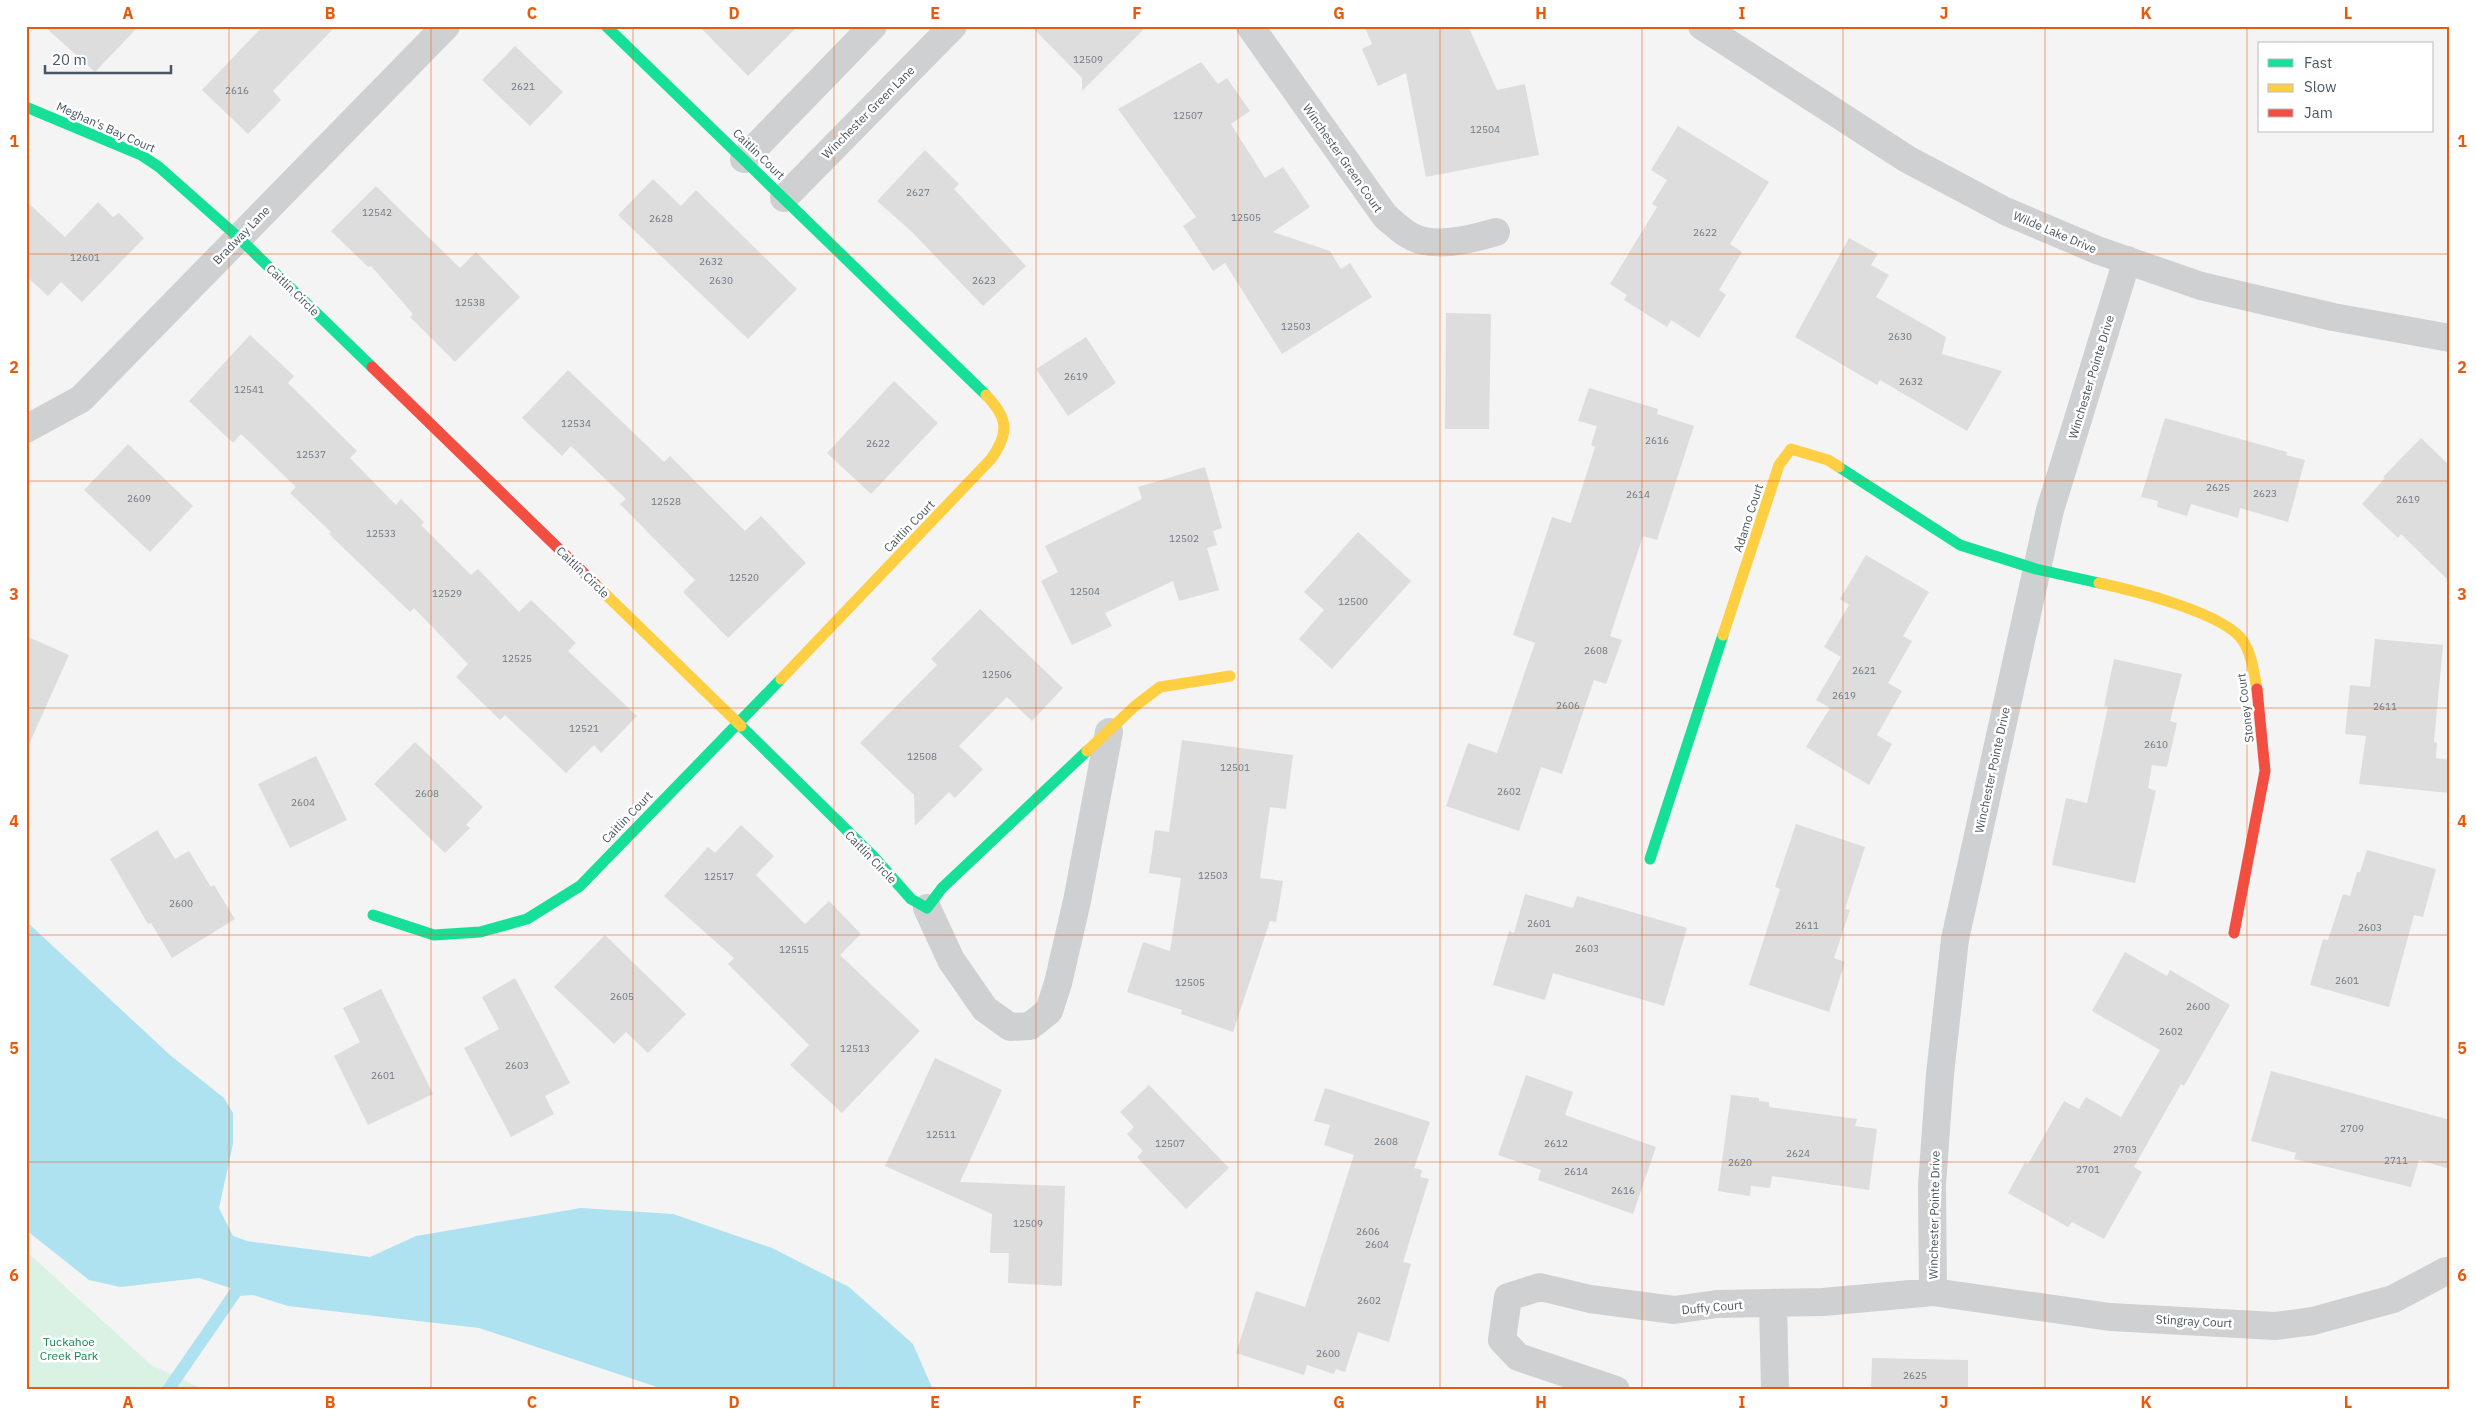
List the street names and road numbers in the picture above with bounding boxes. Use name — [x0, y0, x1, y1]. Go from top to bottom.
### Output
street label: Winchester Green Lane — [818, 62, 918, 162]
street label: Meghan's Bay Court — [54, 98, 158, 156]
street label: Winchester Green Court — [1300, 101, 1386, 215]
street label: Caitlin Court — [730, 125, 788, 183]
street label: Bradway Lane — [209, 202, 273, 267]
street label: Wilde Lake Drive — [2011, 208, 2099, 256]
street label: Caitlin Circle — [263, 261, 323, 319]
street label: Winchester Pointe Drive — [2065, 313, 2117, 441]
street label: Adamo Court — [1730, 482, 1766, 554]
street label: Caitlin Court — [880, 497, 938, 555]
street label: Caitlin Circle — [553, 543, 613, 601]
street label: Stoney Court — [2233, 673, 2257, 743]
street label: Winchester Pointe Drive — [1971, 705, 2013, 835]
street label: Caitlin Court — [598, 788, 656, 846]
street label: Caitlin Circle — [842, 827, 900, 887]
street label: Winchester Pointe Drive — [1925, 1150, 1943, 1279]
street label: Duffy Court — [1681, 1297, 1743, 1317]
street label: Stingray Court — [2155, 1312, 2233, 1330]

